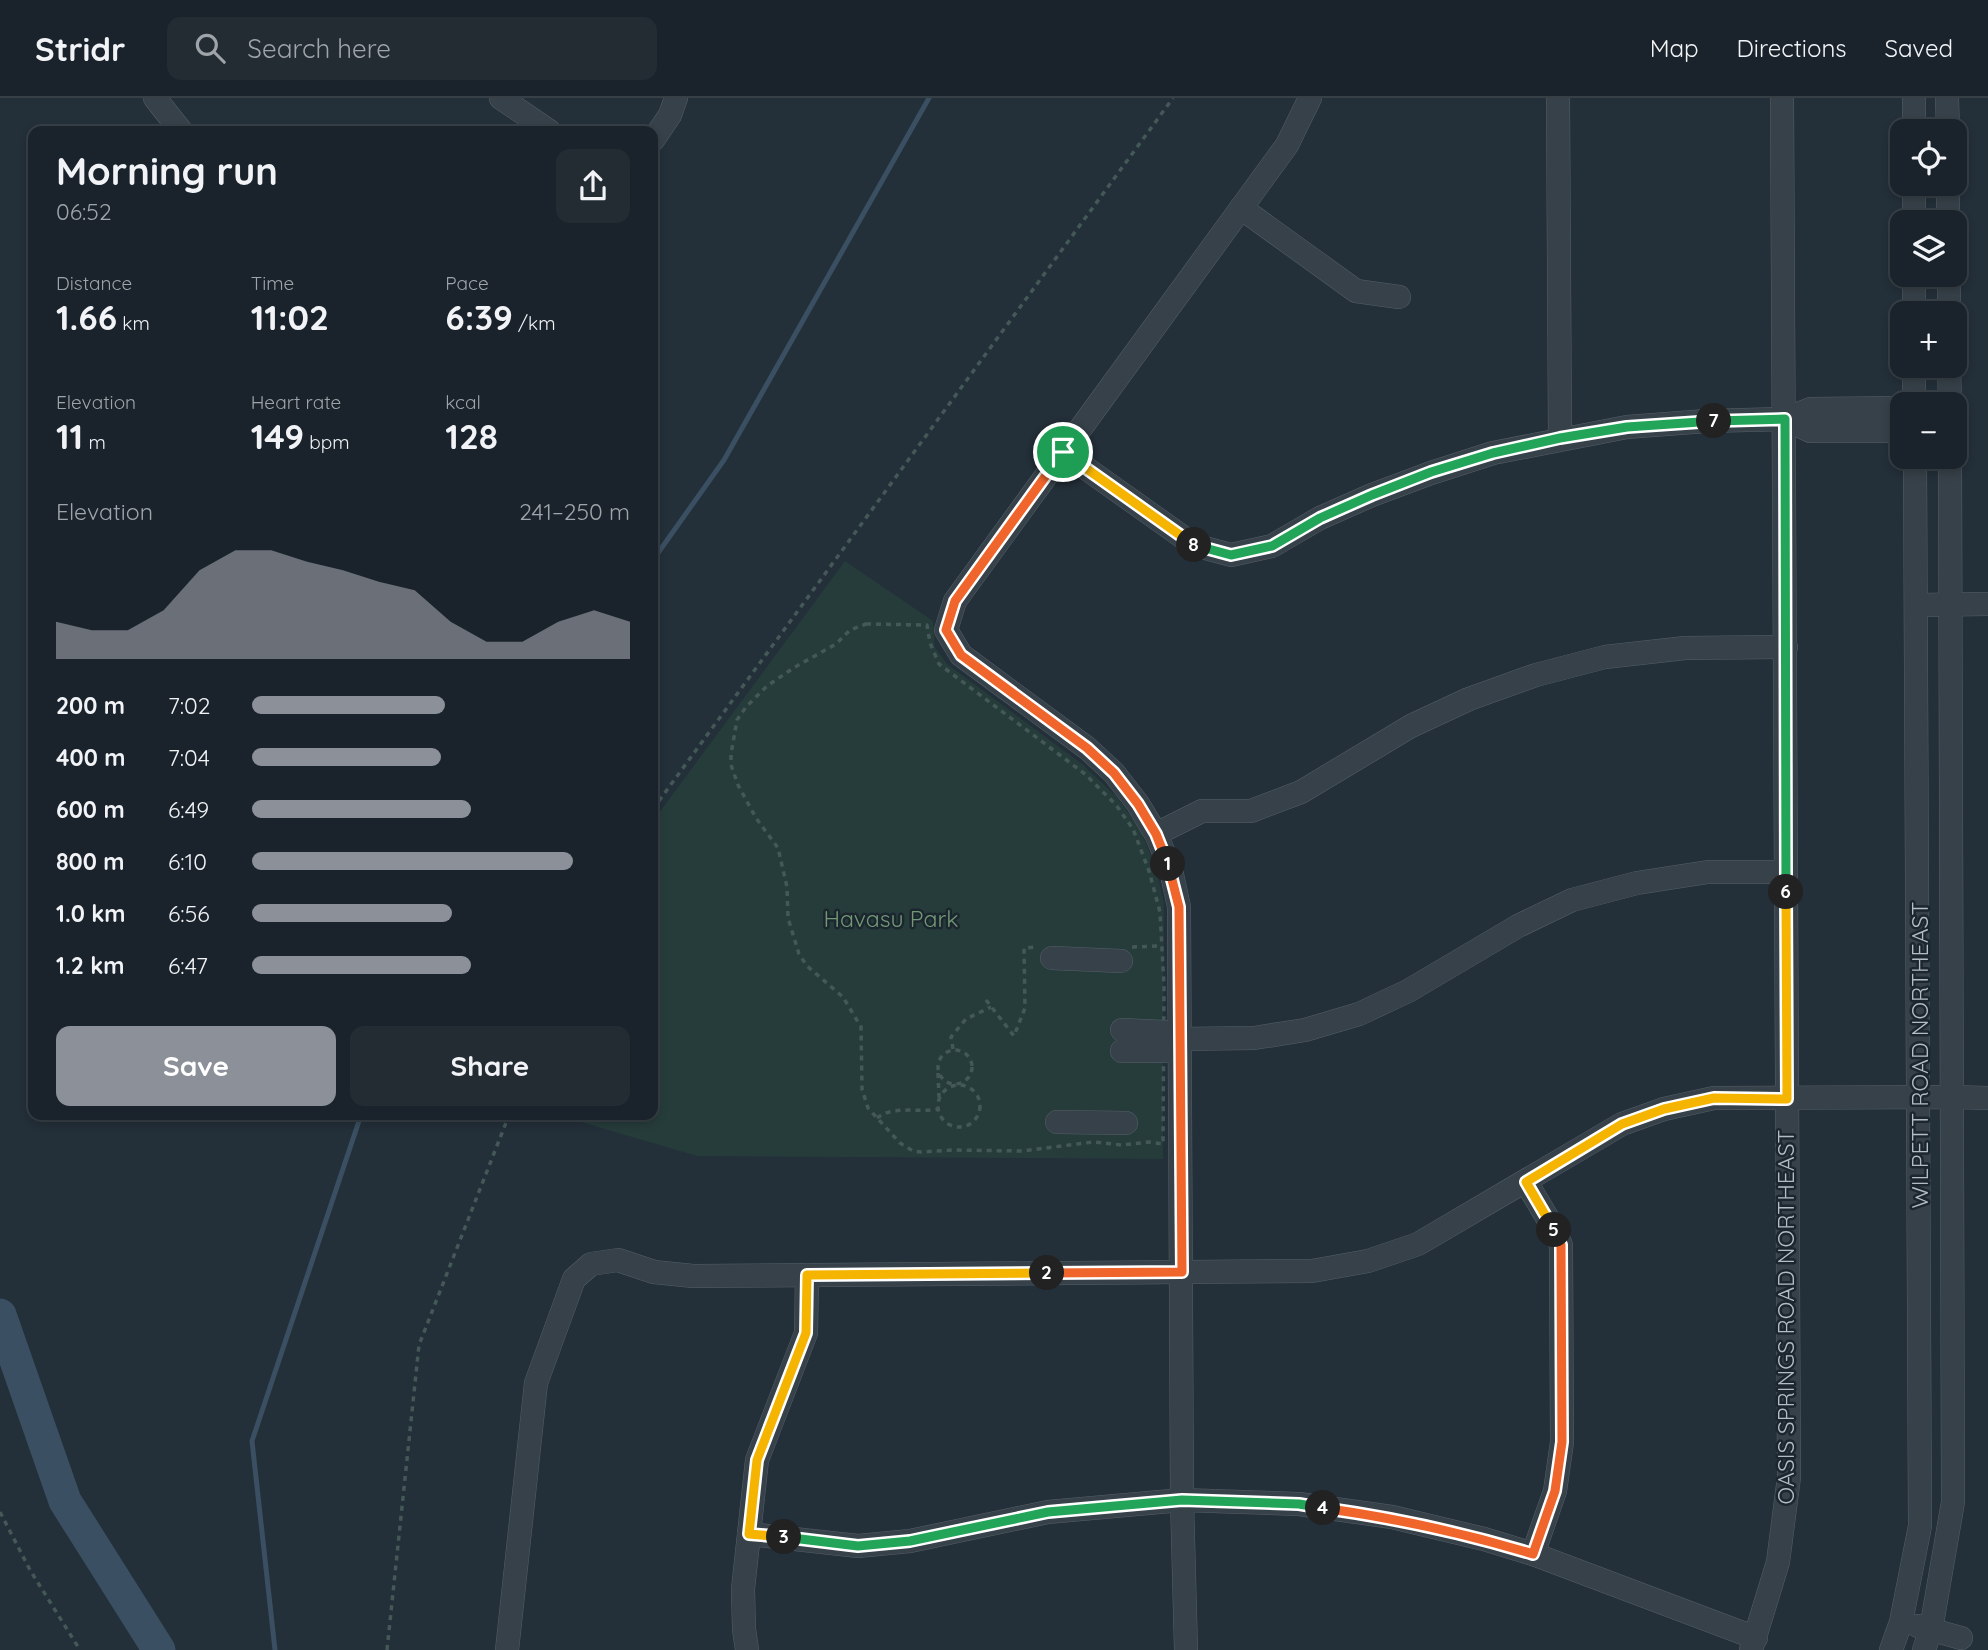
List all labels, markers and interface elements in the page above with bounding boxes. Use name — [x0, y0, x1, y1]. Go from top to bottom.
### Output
search box — [167, 17, 657, 80]
text: Stridr — [35, 28, 125, 69]
icon: search — [191, 29, 229, 67]
text: Search here — [247, 32, 391, 65]
text: Map — [1650, 33, 1699, 63]
text: Directions — [1737, 33, 1847, 63]
text: Saved — [1885, 33, 1953, 63]
map controls — [1890, 119, 1967, 469]
button: locate — [1890, 119, 1967, 196]
text: Morning run — [56, 147, 278, 195]
button: share — [556, 149, 630, 223]
text: 06:52 — [56, 197, 112, 226]
button: layers — [1890, 210, 1967, 287]
text: Distance — [56, 271, 132, 295]
text: Time — [251, 271, 294, 295]
text: Pace — [445, 271, 489, 295]
text: 1.66 — [56, 295, 117, 339]
text: 11:02 — [251, 295, 329, 339]
text: 6:39 — [445, 295, 513, 339]
button: + — [1890, 301, 1967, 378]
text: km — [117, 311, 150, 335]
text: /km — [513, 311, 556, 335]
text: Elevation — [56, 390, 136, 414]
text: Heart rate — [251, 390, 341, 414]
text: kcal — [445, 390, 481, 414]
button: − — [1890, 392, 1967, 469]
pin: 7 — [1696, 404, 1732, 438]
text: 7 — [1708, 408, 1719, 432]
text: 11 — [56, 414, 83, 458]
text: 149 — [251, 414, 304, 458]
text: 128 — [445, 414, 498, 458]
pin — [1033, 422, 1093, 482]
text: m — [83, 430, 106, 454]
text: bpm — [304, 430, 350, 454]
icon: arrive — [1044, 433, 1082, 471]
text: Elevation — [56, 497, 153, 526]
text: 241–250 m — [519, 497, 630, 526]
pin: 8 — [1176, 528, 1212, 562]
text: 8 — [1188, 532, 1199, 556]
text: 200 m — [56, 691, 125, 720]
text: 7:02 — [168, 691, 211, 720]
text: 400 m — [56, 743, 125, 772]
text: 7:04 — [168, 743, 210, 772]
text: 600 m — [56, 795, 125, 824]
text: 6:49 — [168, 795, 209, 824]
pin: 1 — [1150, 846, 1186, 882]
text: 800 m — [56, 847, 125, 876]
text: 6:10 — [168, 847, 207, 876]
text: 1 — [1164, 851, 1171, 875]
pin: 6 — [1768, 874, 1803, 910]
text: 6 — [1780, 879, 1791, 903]
text: 1.0 km — [56, 899, 126, 928]
text: 6:56 — [168, 899, 210, 928]
street label: WILPETT ROAD NORTHEAST — [1905, 902, 1934, 1208]
park label: Havasu Park — [823, 904, 959, 933]
text: 1.2 km — [56, 951, 125, 980]
text: 6:47 — [168, 951, 208, 980]
button: Save — [56, 1026, 336, 1106]
button: Share — [350, 1026, 630, 1106]
street label: OASIS SPRINGS ROAD NORTHEAST — [1771, 1129, 1800, 1505]
pin: 5 — [1536, 1212, 1572, 1248]
text: 5 — [1548, 1217, 1559, 1241]
pin: 2 — [1030, 1256, 1064, 1290]
text: 2 — [1041, 1260, 1052, 1284]
pin: 4 — [1306, 1490, 1340, 1526]
text: 4 — [1317, 1495, 1328, 1519]
pin: 3 — [766, 1520, 802, 1554]
text: 3 — [778, 1524, 789, 1548]

